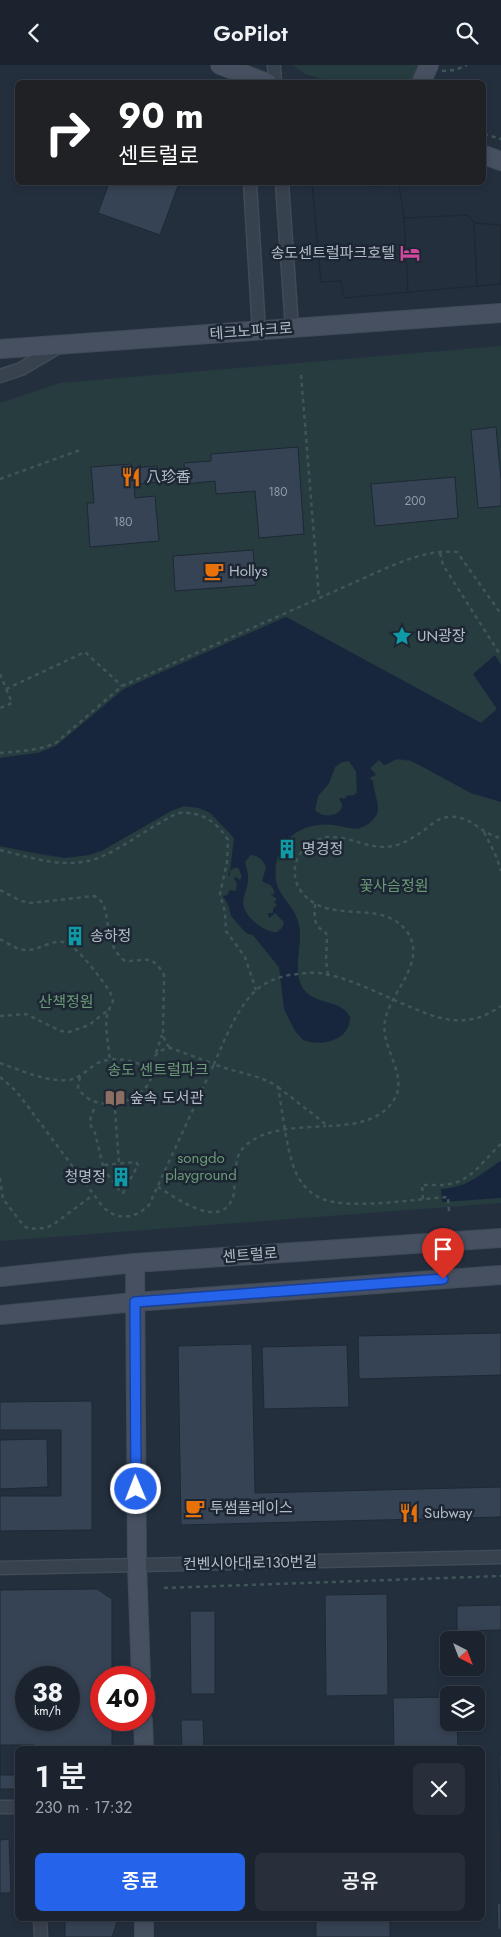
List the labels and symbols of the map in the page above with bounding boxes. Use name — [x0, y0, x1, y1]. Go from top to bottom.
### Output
place label: 송도센트럴파크호텔 — [271, 242, 395, 264]
hotel icon: 송도센트럴파크호텔 — [399, 242, 421, 264]
street label: 테크노파크로 — [209, 317, 293, 345]
restaurant icon: 八珍香 — [120, 466, 142, 488]
place label: 八珍香 — [146, 466, 191, 488]
house number: 180 — [268, 483, 288, 501]
house number: 200 — [404, 492, 426, 510]
house number: 180 — [113, 513, 133, 531]
cafe icon: Hollys — [203, 560, 225, 582]
place label: Hollys — [229, 560, 267, 582]
place icon: UN광장 — [391, 625, 413, 647]
place label: UN광장 — [417, 625, 466, 647]
building icon: 명경정 — [276, 838, 298, 860]
place label: 명경정 — [302, 838, 343, 860]
park label: 꽃사슴정원 — [359, 875, 429, 897]
building icon: 송하정 — [64, 925, 86, 947]
place label: 송하정 — [90, 925, 131, 947]
park label: 산책정원 — [38, 991, 94, 1013]
park label: 송도 센트럴파크 — [107, 1059, 209, 1081]
library icon: 숲속 도서관 — [104, 1087, 126, 1109]
place label: 숲속 도서관 — [130, 1087, 204, 1109]
park label: songdo playground — [165, 1147, 237, 1186]
place label: 청명정 — [65, 1166, 106, 1188]
building icon: 청명정 — [110, 1166, 132, 1188]
pin — [422, 1228, 464, 1279]
street label: 센트럴로 — [222, 1242, 278, 1268]
position arrow — [109, 1462, 161, 1514]
cafe icon: 투썸플레이스 — [184, 1497, 206, 1519]
place label: 투썸플레이스 — [210, 1497, 293, 1519]
restaurant icon: Subway — [398, 1502, 420, 1524]
place label: Subway — [424, 1502, 473, 1524]
street label: 컨벤시아대로130번길 — [183, 1551, 317, 1575]
north arrow — [440, 1631, 485, 1676]
speed limit sign: 40 — [90, 1666, 155, 1731]

